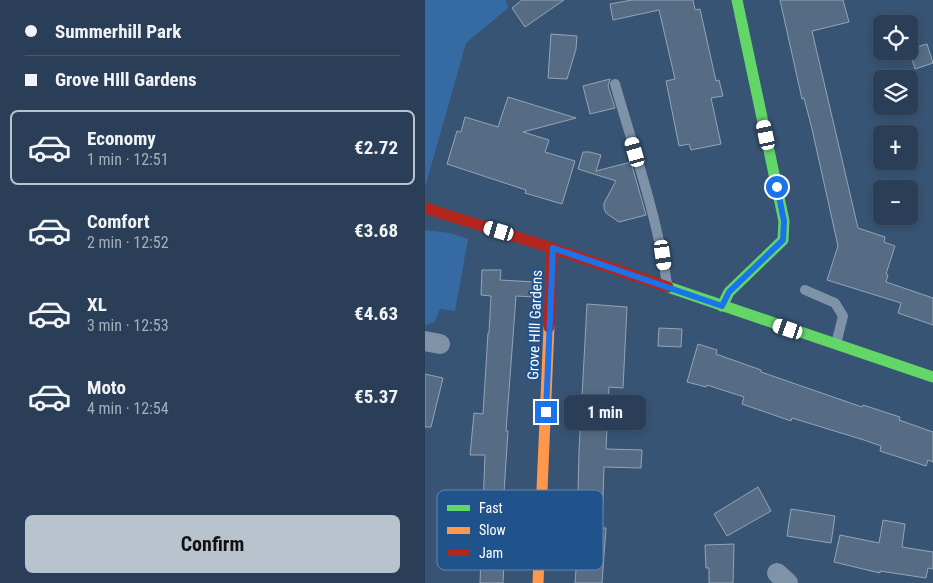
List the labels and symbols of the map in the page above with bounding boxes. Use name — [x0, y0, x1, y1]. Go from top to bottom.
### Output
car — [755, 119, 776, 151]
car — [623, 136, 646, 168]
route start — [766, 176, 788, 198]
car — [482, 219, 515, 243]
car — [653, 239, 672, 271]
street label: Grove HIll Gardens — [524, 270, 546, 380]
car — [771, 317, 804, 341]
callout: 1 min — [563, 394, 646, 430]
route end — [535, 401, 557, 423]
legend — [437, 490, 603, 570]
text: Fast — [479, 500, 503, 516]
text: Slow — [479, 522, 506, 538]
text: Jam — [479, 545, 503, 561]

